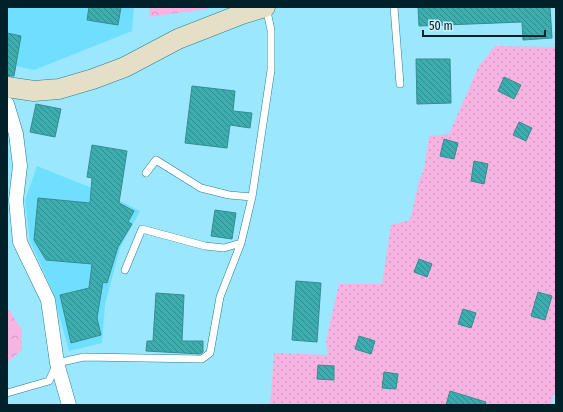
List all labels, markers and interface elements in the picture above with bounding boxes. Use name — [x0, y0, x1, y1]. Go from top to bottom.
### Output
scale bar — [423, 12, 545, 38]
text: 50 m — [429, 19, 453, 33]

